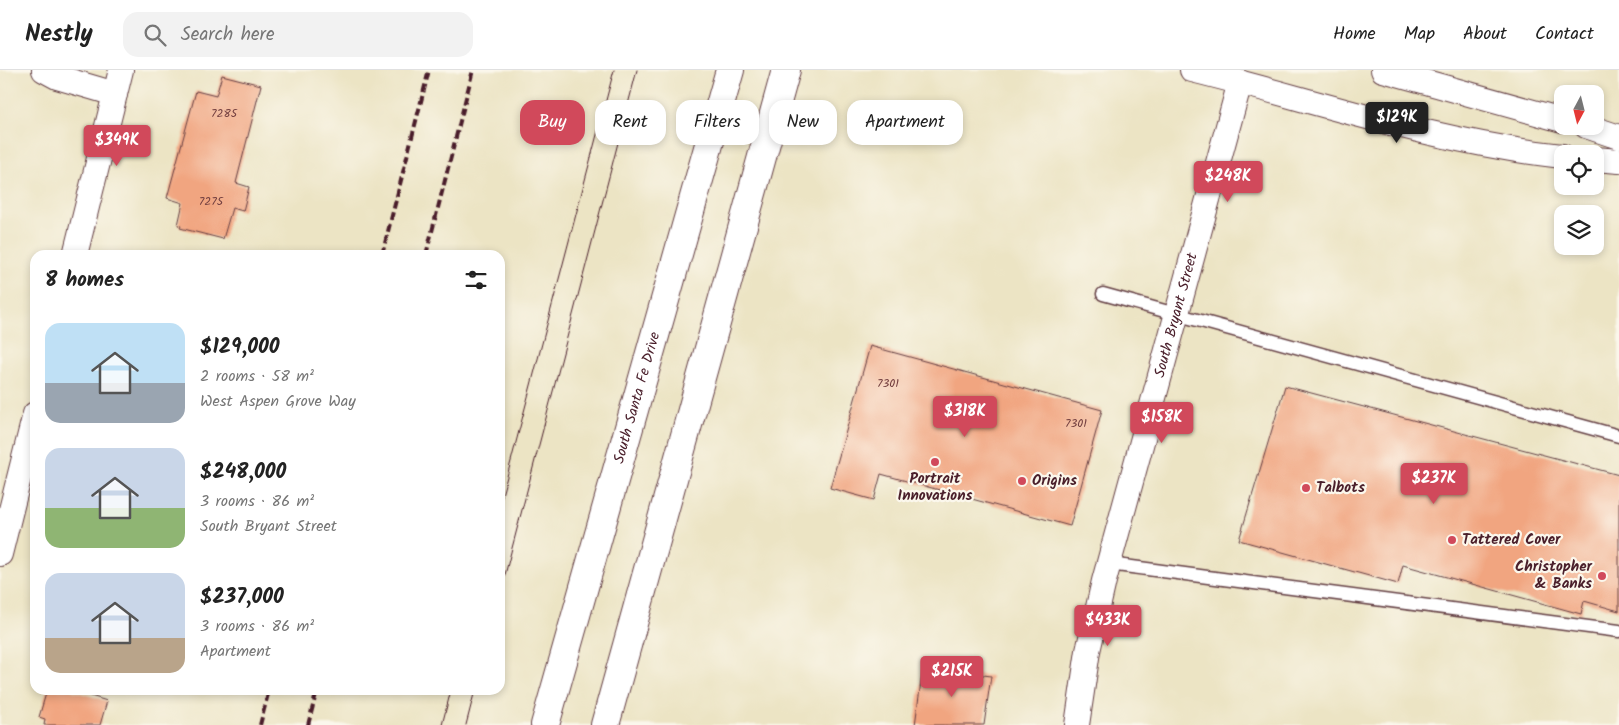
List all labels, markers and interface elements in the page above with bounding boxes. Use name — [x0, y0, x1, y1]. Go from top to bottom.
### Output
search box — [123, 12, 473, 57]
text: Nestly — [25, 15, 93, 54]
text: Search here — [181, 20, 274, 50]
text: Home — [1333, 20, 1376, 49]
text: Map — [1404, 20, 1435, 49]
text: About — [1463, 20, 1507, 49]
text: Contact — [1535, 20, 1594, 49]
icon: search — [141, 21, 169, 49]
north arrow — [1554, 85, 1604, 135]
map controls — [1554, 85, 1604, 255]
chip: Buy — [520, 100, 585, 145]
chip: Rent — [595, 100, 666, 145]
chip: Filters — [676, 100, 759, 145]
chip: New — [769, 100, 837, 145]
chip: Apartment — [847, 100, 963, 145]
pin: $129K — [1362, 102, 1432, 144]
house number: 7285 — [211, 104, 239, 123]
text: $129K — [1376, 105, 1418, 130]
pin: $349K — [82, 124, 152, 167]
text: $349K — [95, 128, 139, 153]
button: locate — [1554, 145, 1604, 195]
pin: $248K — [1193, 160, 1263, 203]
text: $248K — [1205, 164, 1251, 189]
house number: 7275 — [199, 192, 225, 211]
button: layers — [1554, 205, 1604, 255]
street label: South Bryant Street — [1148, 250, 1205, 380]
text: 8 homes — [45, 264, 124, 297]
icon: filters — [462, 266, 490, 294]
street label: South Santa Fe Drive — [607, 329, 667, 466]
text: $129,000 — [200, 331, 279, 364]
icon: home — [85, 343, 145, 403]
text: 2 rooms · 58 m² — [200, 364, 314, 389]
house number: 7301 — [877, 374, 899, 393]
text: West Aspen Grove Way — [200, 389, 356, 414]
pin: $318K — [930, 396, 1000, 438]
text: $318K — [944, 399, 986, 424]
pin: $158K — [1127, 402, 1197, 444]
text: $158K — [1141, 405, 1183, 430]
house number: 7301 — [1065, 414, 1087, 433]
text: $248,000 — [200, 456, 286, 489]
marker: Portrait Innovations — [929, 456, 941, 468]
pin: $237K — [1399, 462, 1469, 505]
text: $237K — [1412, 466, 1456, 491]
place label: Portrait Innovations — [898, 467, 972, 508]
icon: home — [85, 468, 145, 528]
place label: Origins — [1032, 469, 1077, 493]
marker: Origins — [1016, 475, 1028, 487]
place label: Talbots — [1316, 476, 1365, 500]
marker: Talbots — [1300, 482, 1312, 494]
text: 3 rooms · 86 m² — [200, 489, 314, 514]
text: South Bryant Street — [200, 514, 337, 539]
place label: Tattered Cover — [1462, 528, 1561, 552]
marker: Tattered Cover — [1446, 534, 1458, 546]
place label: Christopher & Banks — [1515, 555, 1593, 596]
marker: Christopher & Banks — [1596, 570, 1608, 582]
text: $237,000 — [200, 581, 284, 614]
icon: home — [85, 593, 145, 653]
pin: $433K — [1073, 604, 1143, 647]
text: $433K — [1085, 608, 1131, 633]
text: 3 rooms · 86 m² — [200, 614, 314, 639]
text: Apartment — [200, 639, 271, 664]
pin: $215K — [917, 656, 987, 698]
text: $215K — [931, 659, 973, 684]

